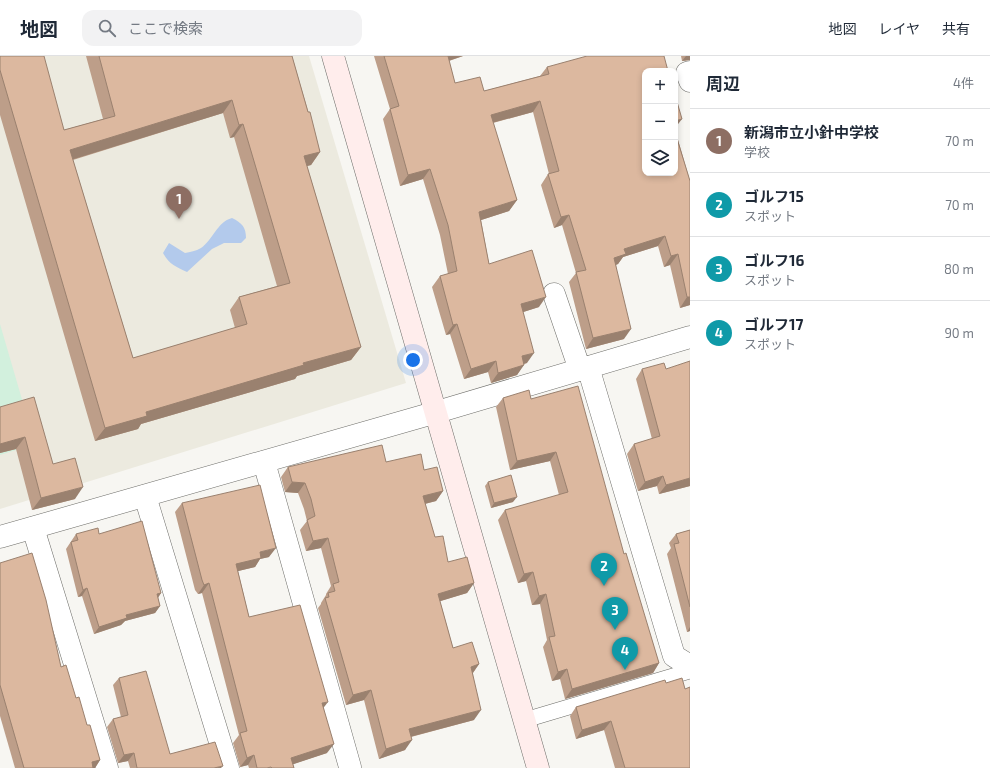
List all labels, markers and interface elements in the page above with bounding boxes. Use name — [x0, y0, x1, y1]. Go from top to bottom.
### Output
search box — [82, 10, 362, 46]
text: 地図 — [20, 17, 58, 40]
icon: search — [96, 17, 118, 39]
text: ここで検索 — [128, 19, 203, 37]
text: 地図 — [828, 20, 856, 37]
text: レイヤ — [878, 20, 920, 37]
text: 共有 — [942, 20, 970, 37]
map controls — [642, 68, 678, 176]
button: + — [642, 68, 678, 104]
text: 周辺 — [706, 73, 740, 93]
text: 4件 — [953, 75, 974, 91]
button: − — [642, 104, 678, 140]
text: 新潟市立小針中学校 — [744, 123, 879, 141]
text: 1 — [716, 133, 722, 149]
text: 70 m — [945, 133, 974, 149]
button: layers — [642, 140, 678, 176]
text: 学校 — [744, 144, 770, 160]
pin: 1 — [166, 186, 192, 219]
text: ゴルフ15 — [744, 187, 804, 205]
text: 2 — [715, 197, 723, 213]
text: 70 m — [945, 197, 974, 213]
text: スポット — [744, 208, 796, 224]
text: ゴルフ16 — [744, 251, 804, 269]
text: 3 — [715, 261, 723, 277]
text: 80 m — [944, 261, 974, 277]
text: スポット — [744, 272, 796, 288]
text: ゴルフ17 — [744, 315, 803, 333]
text: 4 — [715, 325, 723, 341]
text: 90 m — [944, 325, 974, 341]
text: スポット — [744, 336, 796, 352]
your location — [403, 350, 423, 370]
pin: 2 — [591, 553, 617, 586]
pin: 3 — [602, 597, 628, 630]
pin: 4 — [612, 637, 638, 670]

